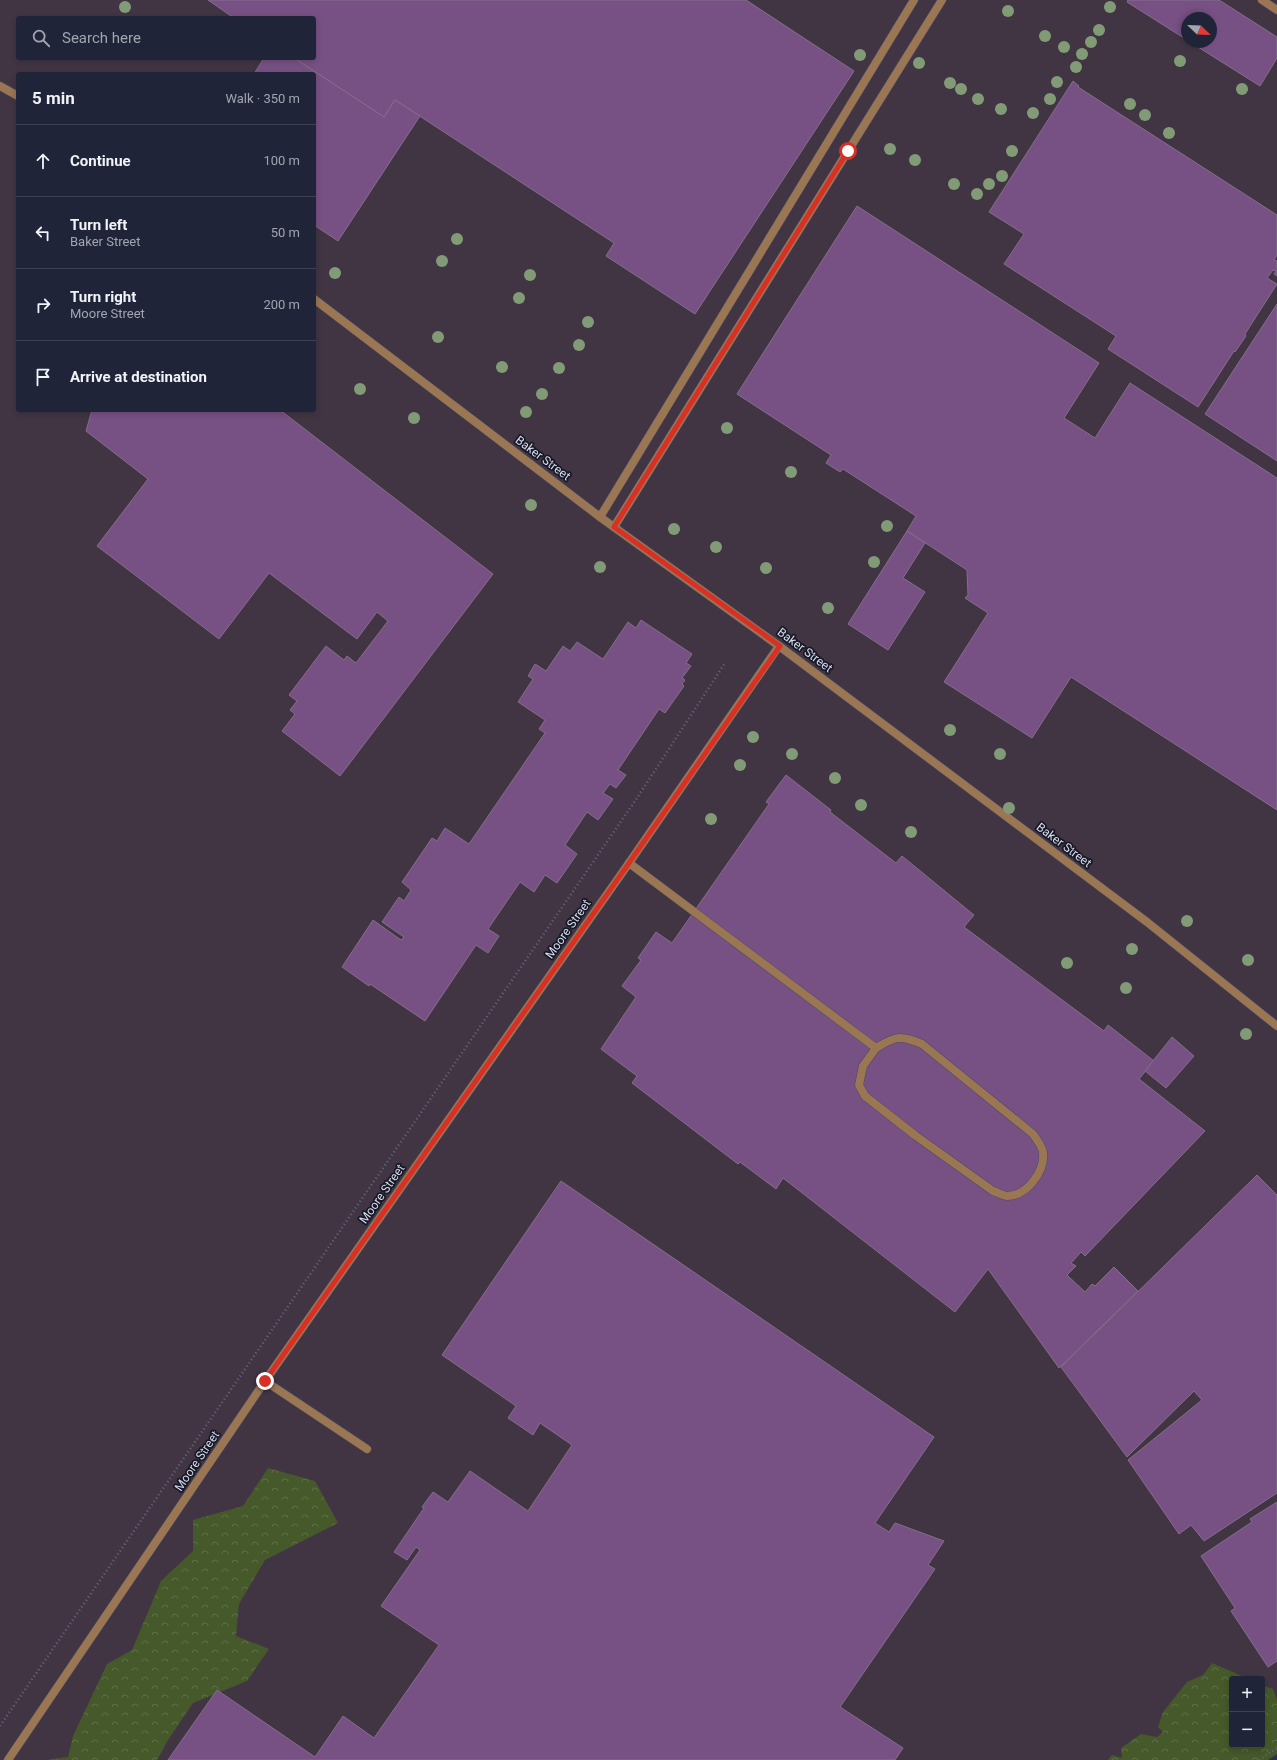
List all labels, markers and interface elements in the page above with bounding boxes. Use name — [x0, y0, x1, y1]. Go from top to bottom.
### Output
north arrow — [1181, 12, 1217, 48]
search box — [16, 16, 316, 60]
icon: search — [30, 27, 52, 49]
text: Search here — [62, 29, 141, 47]
text: 5 min — [32, 88, 75, 108]
text: Walk · 350 m — [225, 91, 300, 106]
route start — [839, 142, 857, 160]
icon: ahead — [32, 150, 54, 172]
text: Continue — [70, 152, 131, 170]
text: 100 m — [263, 153, 300, 168]
text: Turn left — [70, 216, 127, 234]
icon: left — [32, 222, 54, 244]
text: 50 m — [271, 225, 300, 240]
text: Baker Street — [70, 234, 140, 249]
text: Turn right — [70, 288, 136, 306]
icon: right — [32, 294, 54, 316]
text: 200 m — [263, 297, 300, 312]
text: Moore Street — [70, 306, 145, 321]
icon: arrive — [32, 366, 54, 388]
text: Arrive at destination — [70, 368, 207, 386]
street label: Baker Street — [513, 433, 573, 483]
street label: Baker Street — [775, 625, 835, 675]
street label: Baker Street — [1034, 820, 1094, 870]
street label: Moore Street — [542, 897, 594, 961]
street label: Moore Street — [356, 1162, 408, 1226]
route end — [256, 1372, 274, 1390]
street label: Moore Street — [172, 1428, 222, 1494]
map controls — [1229, 1676, 1265, 1748]
button: + — [1229, 1676, 1265, 1712]
button: − — [1229, 1712, 1265, 1748]

